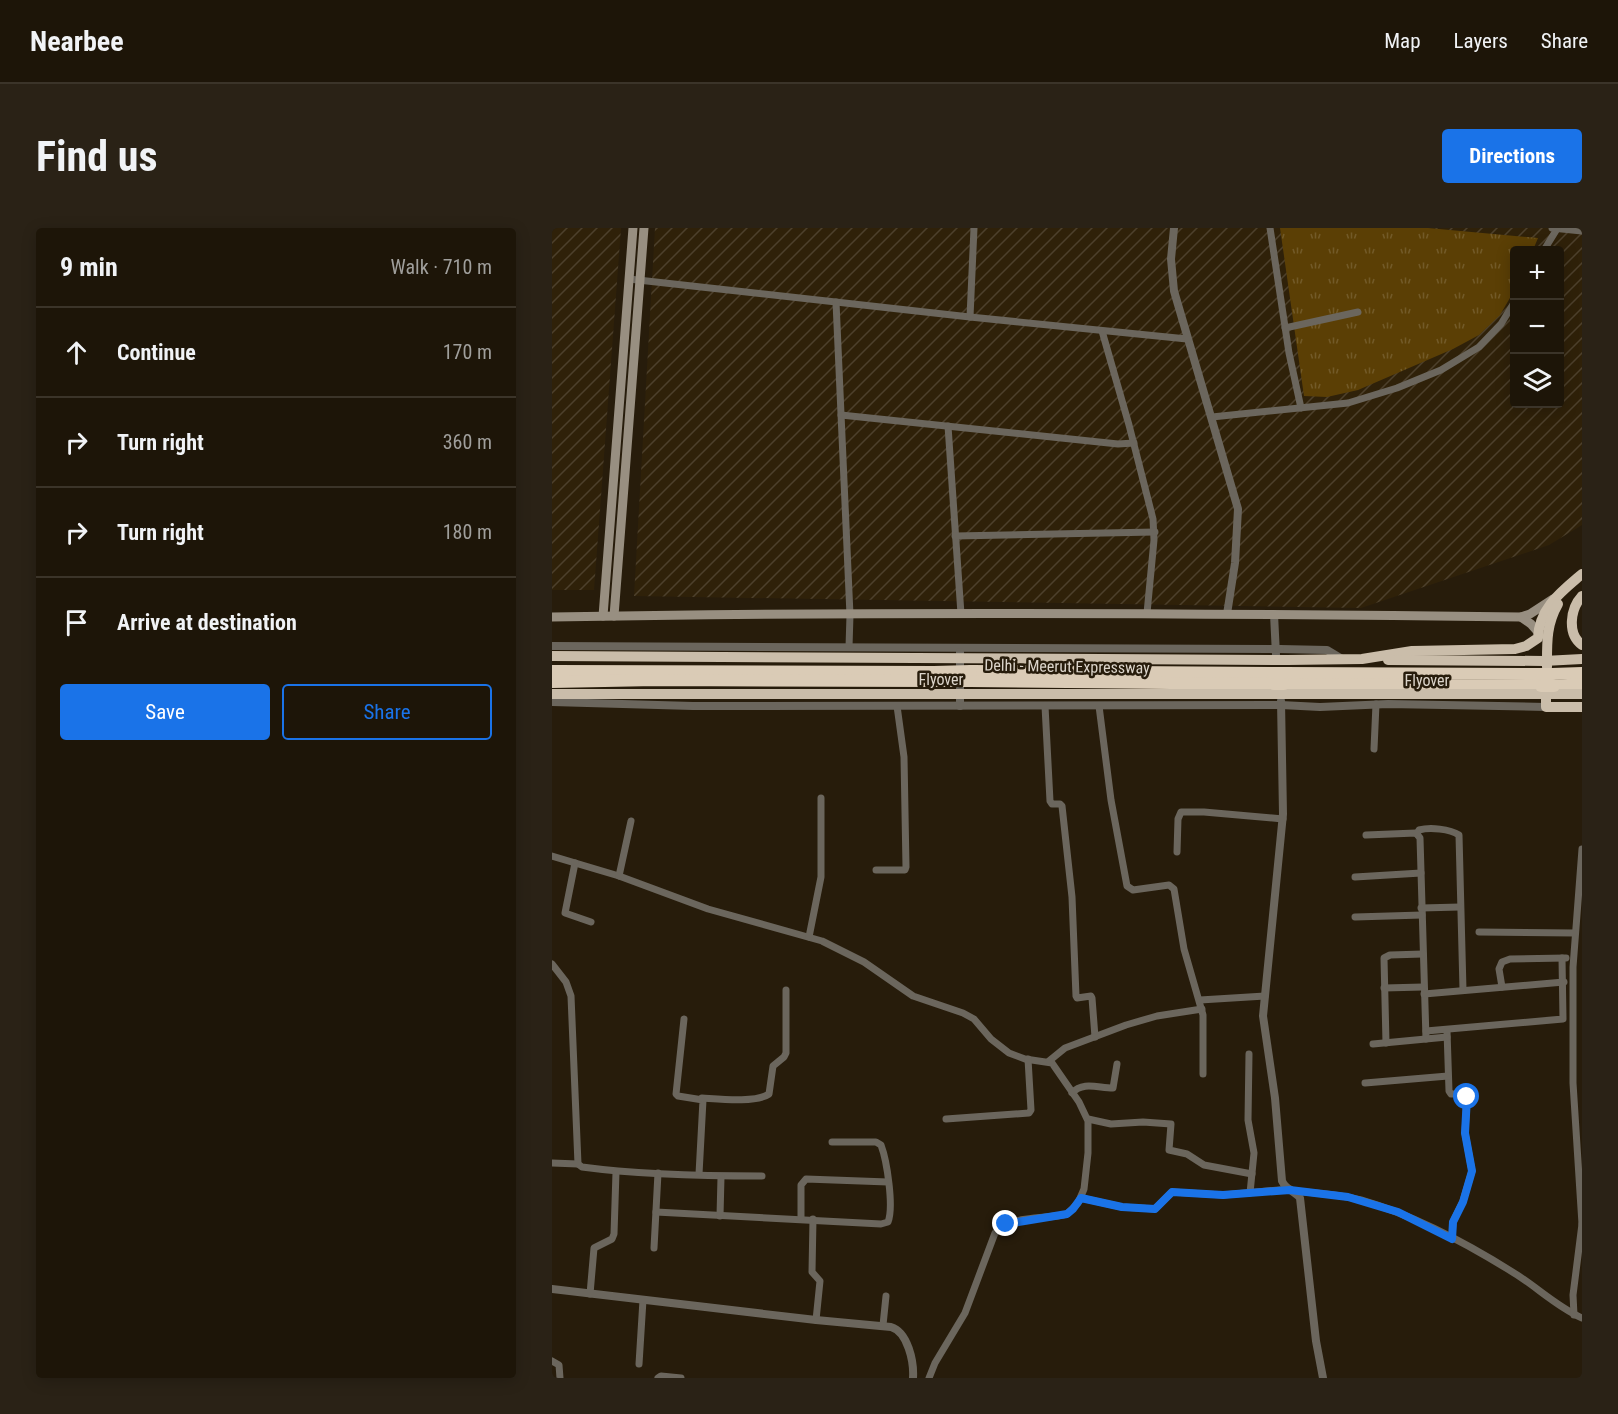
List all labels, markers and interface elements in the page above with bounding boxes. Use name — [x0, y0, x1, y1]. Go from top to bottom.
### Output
text: Nearbee — [30, 25, 124, 58]
text: Map — [1384, 29, 1421, 53]
text: Layers — [1454, 29, 1508, 53]
text: Share — [1541, 29, 1588, 53]
button: Directions — [1442, 129, 1582, 183]
text: Find us — [36, 132, 157, 181]
map controls — [1510, 246, 1564, 408]
button: + — [1510, 246, 1564, 300]
text: 9 min — [60, 252, 118, 282]
text: Walk · 710 m — [391, 255, 492, 279]
button: − — [1510, 300, 1564, 354]
icon: ahead — [60, 336, 93, 369]
text: Continue — [117, 340, 196, 365]
text: 170 m — [443, 340, 492, 364]
button: layers — [1510, 354, 1564, 408]
icon: right — [60, 426, 93, 459]
text: Turn right — [117, 430, 204, 455]
text: 360 m — [443, 430, 492, 454]
icon: right — [60, 516, 93, 549]
text: Turn right — [117, 520, 204, 545]
text: 180 m — [443, 520, 492, 544]
icon: arrive — [60, 606, 93, 639]
text: Arrive at destination — [117, 610, 297, 635]
street label: Delhi - Meerut Expressway — [984, 656, 1150, 677]
street label: Flyover — [919, 670, 964, 689]
street label: Flyover — [1405, 671, 1450, 690]
button: Save — [60, 684, 270, 740]
button: Share — [282, 684, 492, 740]
route start — [1453, 1083, 1479, 1109]
route end — [992, 1210, 1018, 1236]

